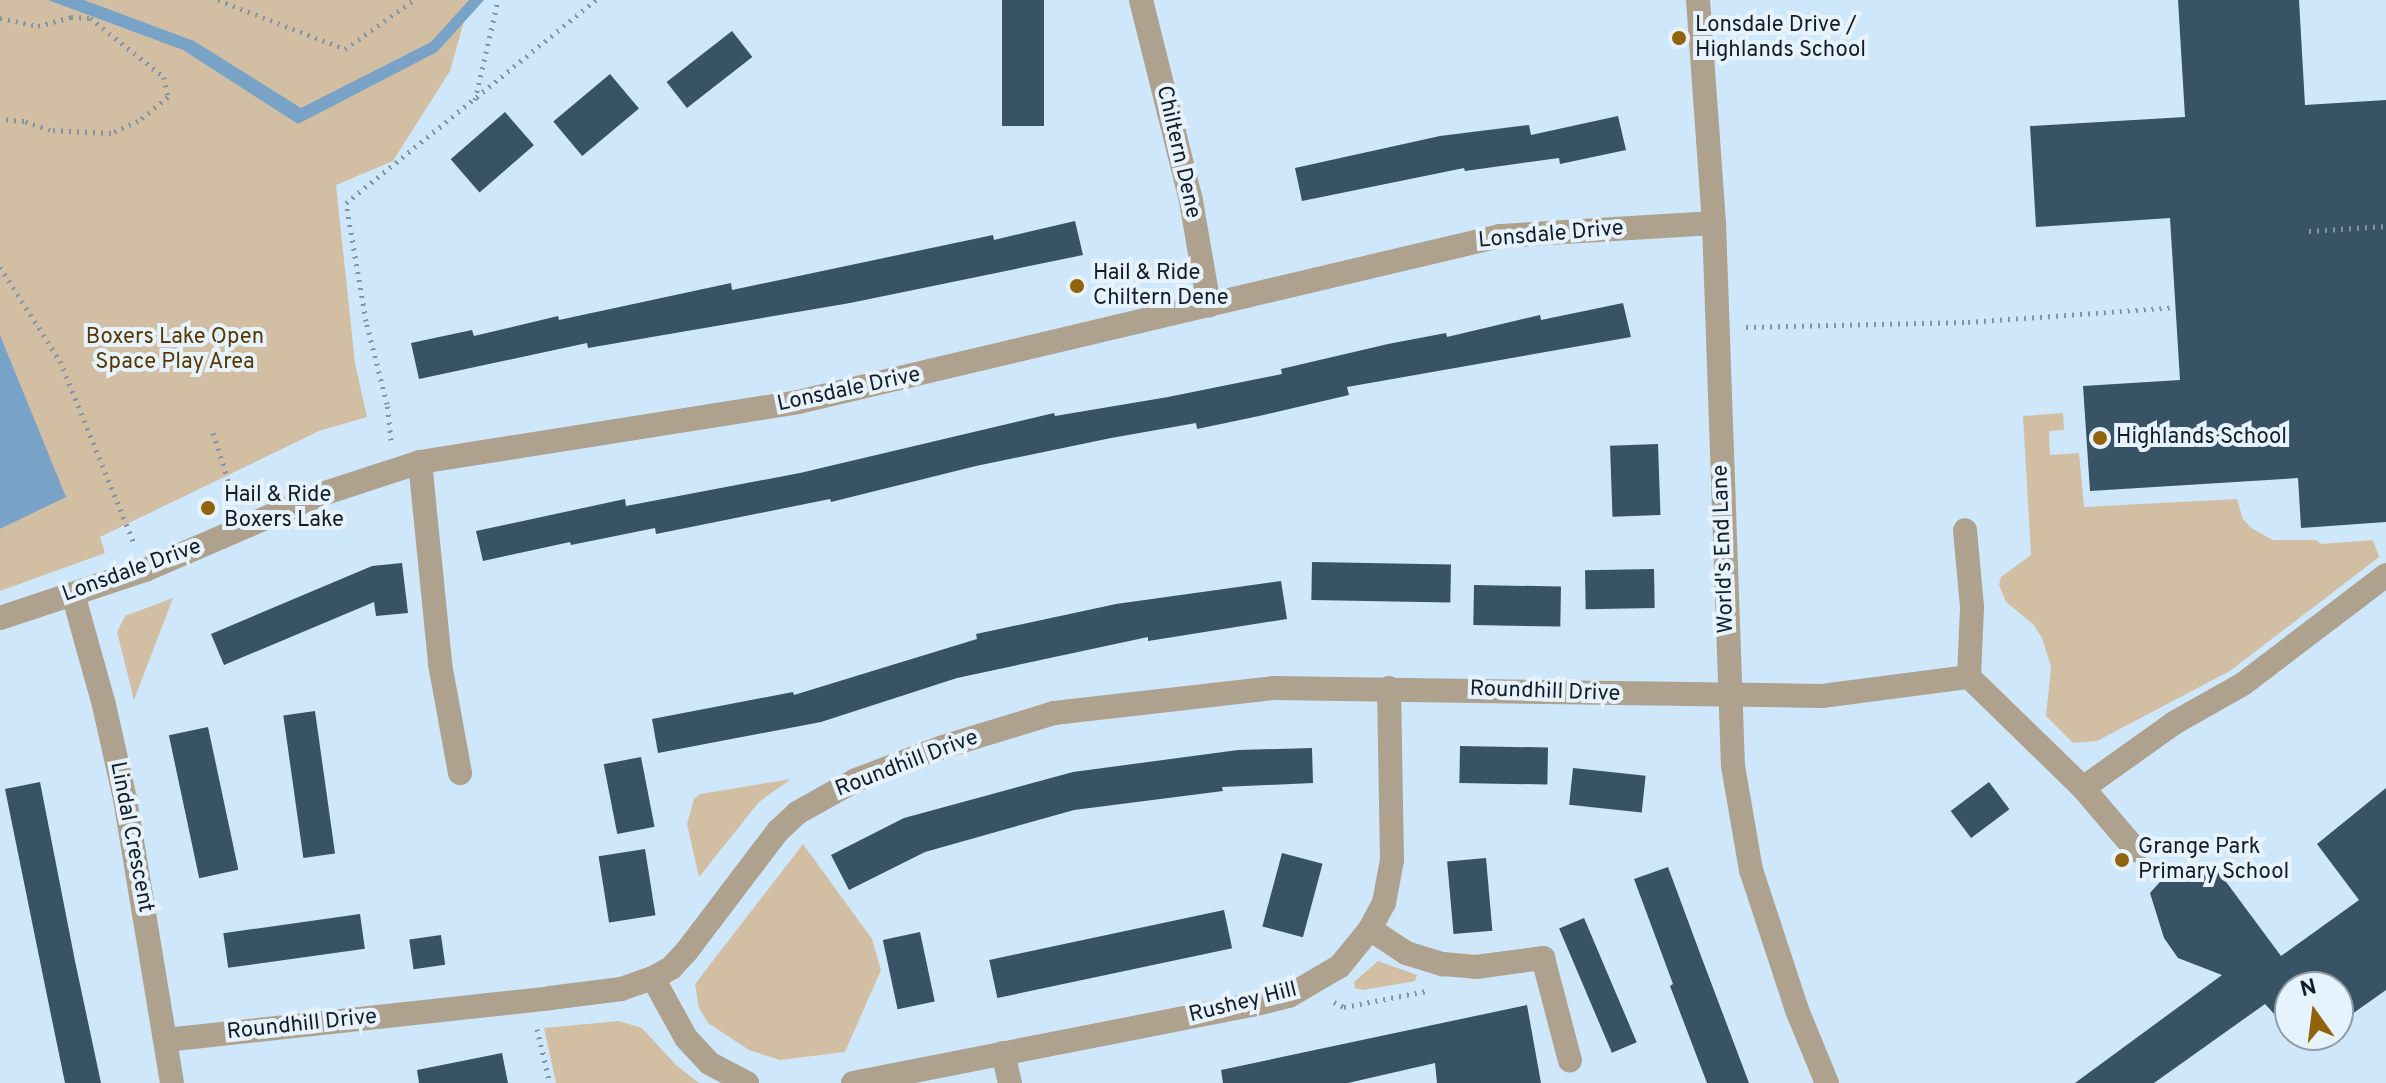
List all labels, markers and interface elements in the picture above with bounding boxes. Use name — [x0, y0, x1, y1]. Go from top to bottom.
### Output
place label: Lonsdale Drive / Highlands School — [1695, 12, 1866, 64]
marker: Lonsdale Drive / Highlands School — [1670, 29, 1688, 47]
street label: Chiltern Dene — [1150, 83, 1206, 221]
street label: Lonsdale Drive — [1477, 215, 1625, 255]
place label: Hail & Ride Chiltern Dene — [1093, 260, 1229, 312]
marker: Hail & Ride Chiltern Dene — [1068, 277, 1086, 295]
park label: Boxers Lake Open Space Play Area — [86, 324, 264, 376]
street label: Lonsdale Drive — [775, 362, 923, 418]
place label: Highlands School — [2116, 425, 2287, 451]
marker: Highlands School — [2091, 429, 2109, 447]
street label: World's End Lane — [1708, 464, 1740, 634]
place label: Hail & Ride Boxers Lake — [224, 482, 344, 534]
marker: Hail & Ride Boxers Lake — [199, 499, 217, 517]
street label: Lonsdale Drive — [59, 534, 205, 608]
street label: Roundhill Drive — [1469, 676, 1621, 708]
street label: Roundhill Drive — [832, 725, 982, 803]
street label: Lindal Crescent — [103, 759, 159, 915]
place label: Grange Park Primary School — [2138, 834, 2289, 886]
marker: Grange Park Primary School — [2113, 851, 2131, 869]
north arrow — [2274, 971, 2354, 1051]
text: N — [2298, 974, 2319, 1004]
street label: Rushey Hill — [1186, 977, 1300, 1029]
street label: Roundhill Drive — [226, 1004, 378, 1046]

